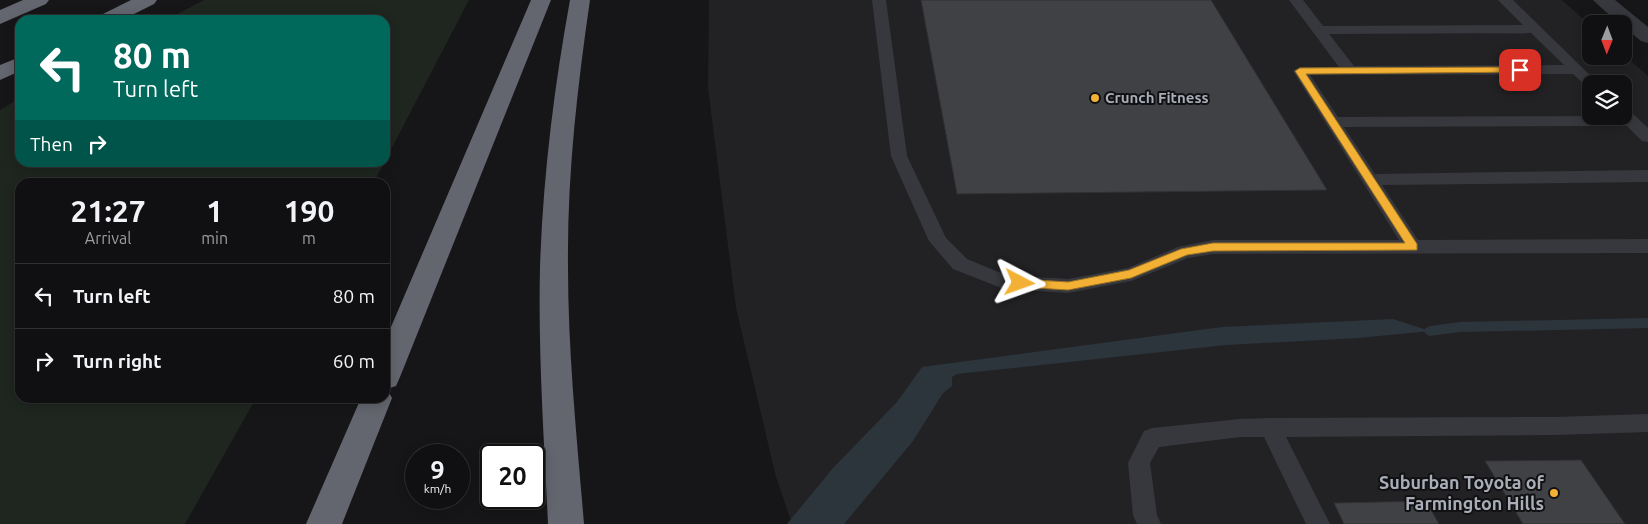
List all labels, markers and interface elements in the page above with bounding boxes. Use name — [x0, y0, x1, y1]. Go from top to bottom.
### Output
north arrow — [1582, 15, 1632, 65]
map controls — [1582, 15, 1632, 125]
icon: left — [30, 35, 95, 100]
text: 80 m — [113, 35, 191, 75]
pin — [1499, 49, 1541, 91]
icon: arrive — [1506, 56, 1534, 84]
button: layers — [1582, 75, 1632, 125]
text: Turn left — [113, 76, 198, 101]
place label: Crunch Fitness — [1105, 89, 1209, 106]
marker: Crunch Fitness — [1089, 92, 1101, 104]
icon: right — [83, 130, 111, 158]
text: Then — [30, 133, 73, 155]
text: 21:27 — [71, 194, 146, 228]
text: 1 — [206, 194, 223, 228]
text: 190 — [284, 194, 334, 228]
text: Arrival — [85, 229, 131, 247]
text: min — [201, 229, 228, 247]
text: m — [302, 229, 316, 247]
position arrow — [993, 256, 1045, 308]
icon: left — [30, 282, 58, 310]
text: Turn left — [73, 285, 151, 307]
text: 80 m — [333, 285, 375, 307]
icon: right — [30, 347, 58, 375]
text: Turn right — [73, 350, 161, 372]
text: 60 m — [333, 350, 375, 372]
speed limit sign: 20 — [480, 444, 545, 509]
text: 9 — [430, 456, 445, 484]
place label: Suburban Toyota of Farmington Hills — [1379, 472, 1545, 513]
text: km/h — [424, 482, 451, 495]
marker: Suburban Toyota of Farmington Hills — [1548, 487, 1560, 499]

